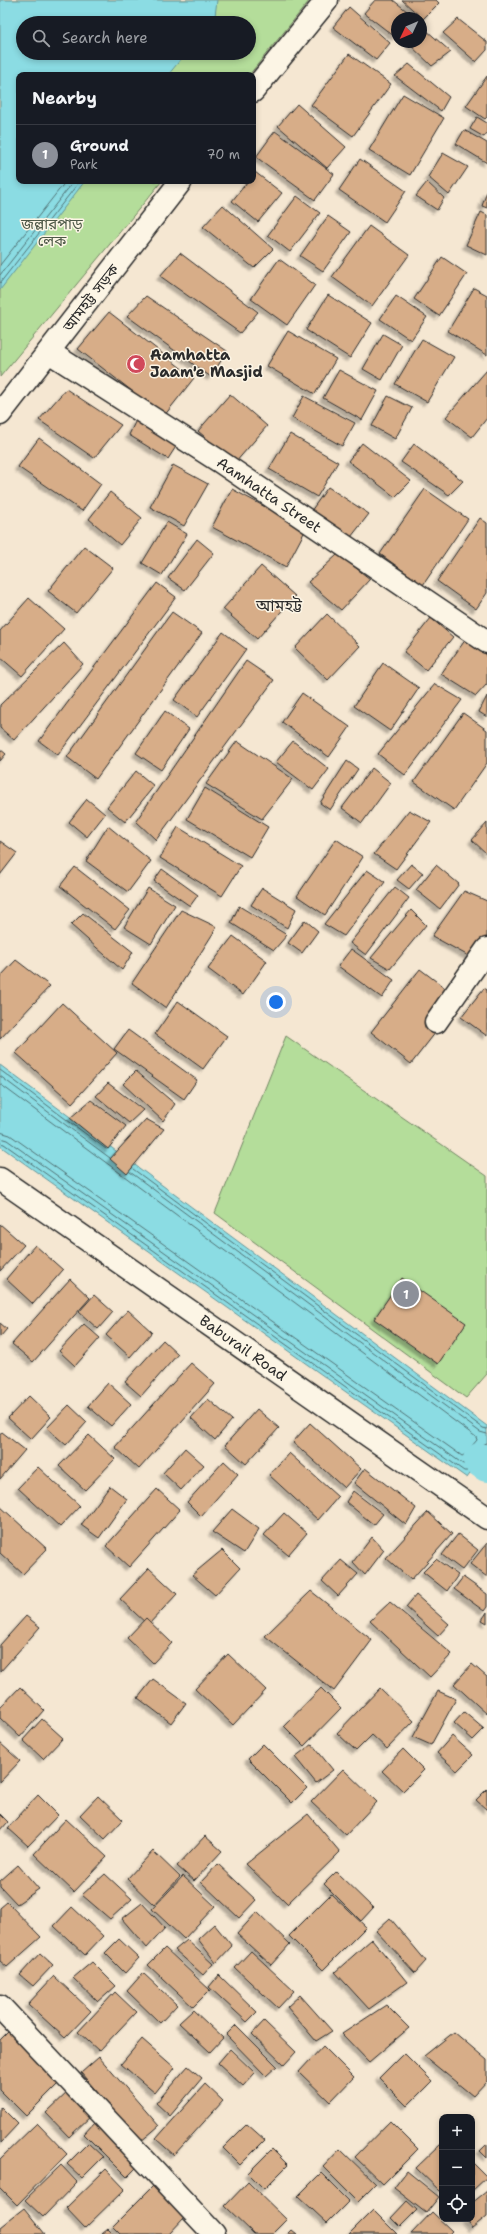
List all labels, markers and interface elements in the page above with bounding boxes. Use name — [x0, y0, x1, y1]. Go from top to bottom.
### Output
north arrow — [391, 12, 427, 48]
search box — [16, 16, 256, 60]
icon: search — [30, 27, 52, 49]
text: Search here — [62, 28, 148, 48]
text: Nearby — [32, 87, 97, 109]
text: Ground — [70, 136, 129, 156]
text: 1 — [42, 146, 48, 163]
text: 70 m — [206, 146, 240, 163]
text: Park — [70, 156, 98, 173]
park label: জল্লারপাড় লেক — [20, 214, 83, 251]
street label: আমহট্ট সড়ক — [58, 260, 124, 337]
place label: Aamhatta Jaam'e Masjid — [150, 345, 263, 382]
mosque icon: Aamhatta Jaam'e Masjid — [125, 353, 147, 375]
street label: Aamhatta Street — [213, 452, 325, 538]
district label: আমহট্ট — [255, 595, 303, 616]
your location — [266, 992, 286, 1012]
pin: 1 — [393, 1279, 419, 1309]
street label: Baburail Road — [195, 1310, 291, 1386]
map controls — [439, 2114, 475, 2222]
button: + — [439, 2114, 475, 2150]
button: − — [439, 2150, 475, 2186]
button: locate — [439, 2186, 475, 2222]

